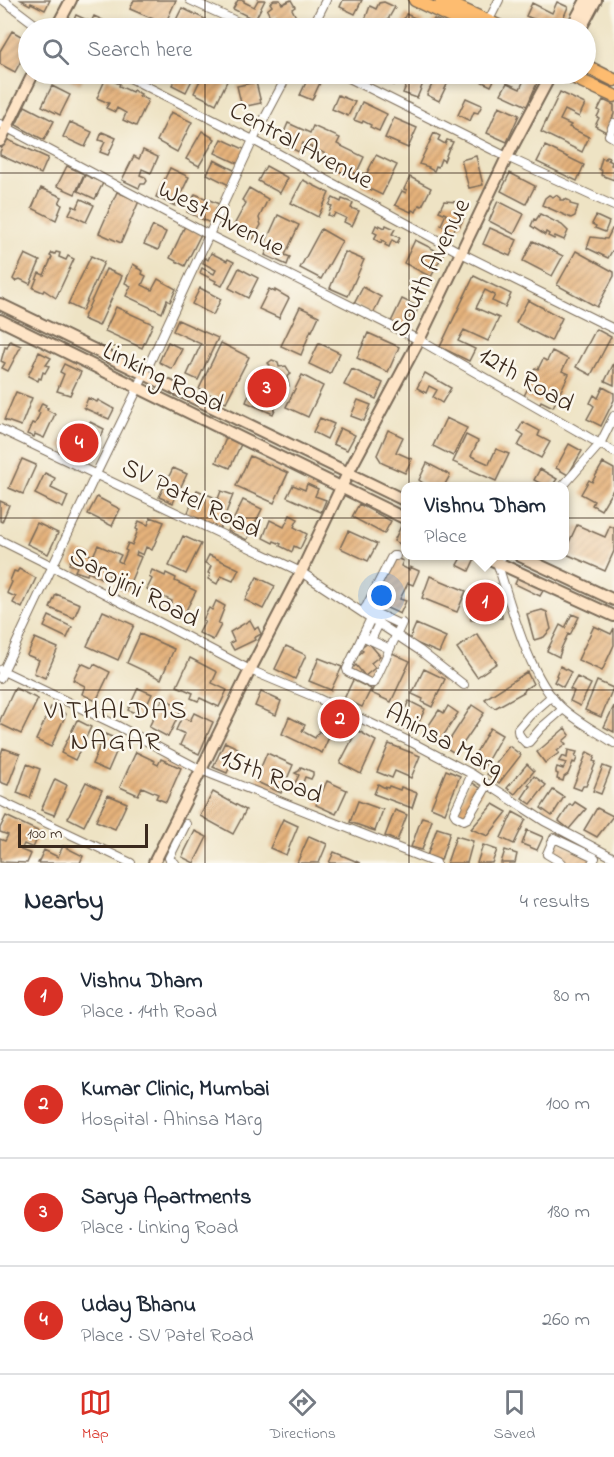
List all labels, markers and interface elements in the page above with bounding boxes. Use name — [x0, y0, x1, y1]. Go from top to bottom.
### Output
search box — [18, 18, 596, 84]
icon: search — [39, 35, 72, 68]
text: Search here — [87, 35, 192, 67]
street label: Central Avenue — [222, 93, 380, 201]
street label: West Avenue — [151, 171, 291, 268]
street label: South Avenue — [382, 192, 482, 344]
street label: Linking Road — [96, 333, 230, 425]
street label: 12th Road — [470, 338, 581, 424]
pin: 3 — [248, 366, 286, 410]
pin: 4 — [60, 420, 98, 466]
street label: SV Patel Road — [115, 450, 267, 550]
popup — [401, 482, 569, 560]
text: Vishnu Dham — [424, 491, 546, 523]
text: Place — [424, 523, 467, 552]
street label: Sarojini Road — [62, 538, 206, 639]
pin: 1 — [466, 580, 504, 624]
your location — [367, 581, 396, 610]
district label: VITHALDAS NAGAR — [43, 692, 188, 762]
street label: Ahinsa Marg — [378, 695, 510, 789]
pin: 2 — [320, 696, 360, 742]
street label: 15th Road — [214, 740, 328, 816]
scale bar — [18, 821, 148, 848]
text: 100 m — [27, 822, 62, 846]
text: Nearby — [24, 883, 103, 921]
text: 4 results — [520, 888, 590, 917]
text: Vishnu Dham — [81, 966, 202, 998]
text: 1 — [40, 982, 47, 1011]
text: 80 m — [553, 982, 590, 1011]
text: Place · 14th Road — [81, 998, 217, 1027]
text: Kumar Clinic, Mumbai — [81, 1074, 269, 1106]
text: 2 — [39, 1090, 48, 1119]
text: 100 m — [546, 1090, 590, 1119]
text: Hospital · Ahinsa Marg — [81, 1106, 262, 1135]
text: Sarya Apartments — [81, 1182, 251, 1214]
text: 3 — [39, 1198, 48, 1227]
text: 180 m — [547, 1198, 590, 1227]
text: Place · Linking Road — [81, 1214, 238, 1243]
text: Uday Bhanu — [81, 1290, 196, 1322]
text: 4 — [39, 1306, 48, 1335]
text: 260 m — [542, 1306, 590, 1335]
text: Place · SV Patel Road — [81, 1322, 254, 1351]
tab: Map — [79, 1386, 112, 1446]
tab: Directions — [269, 1386, 336, 1446]
tab: Saved — [493, 1386, 535, 1446]

